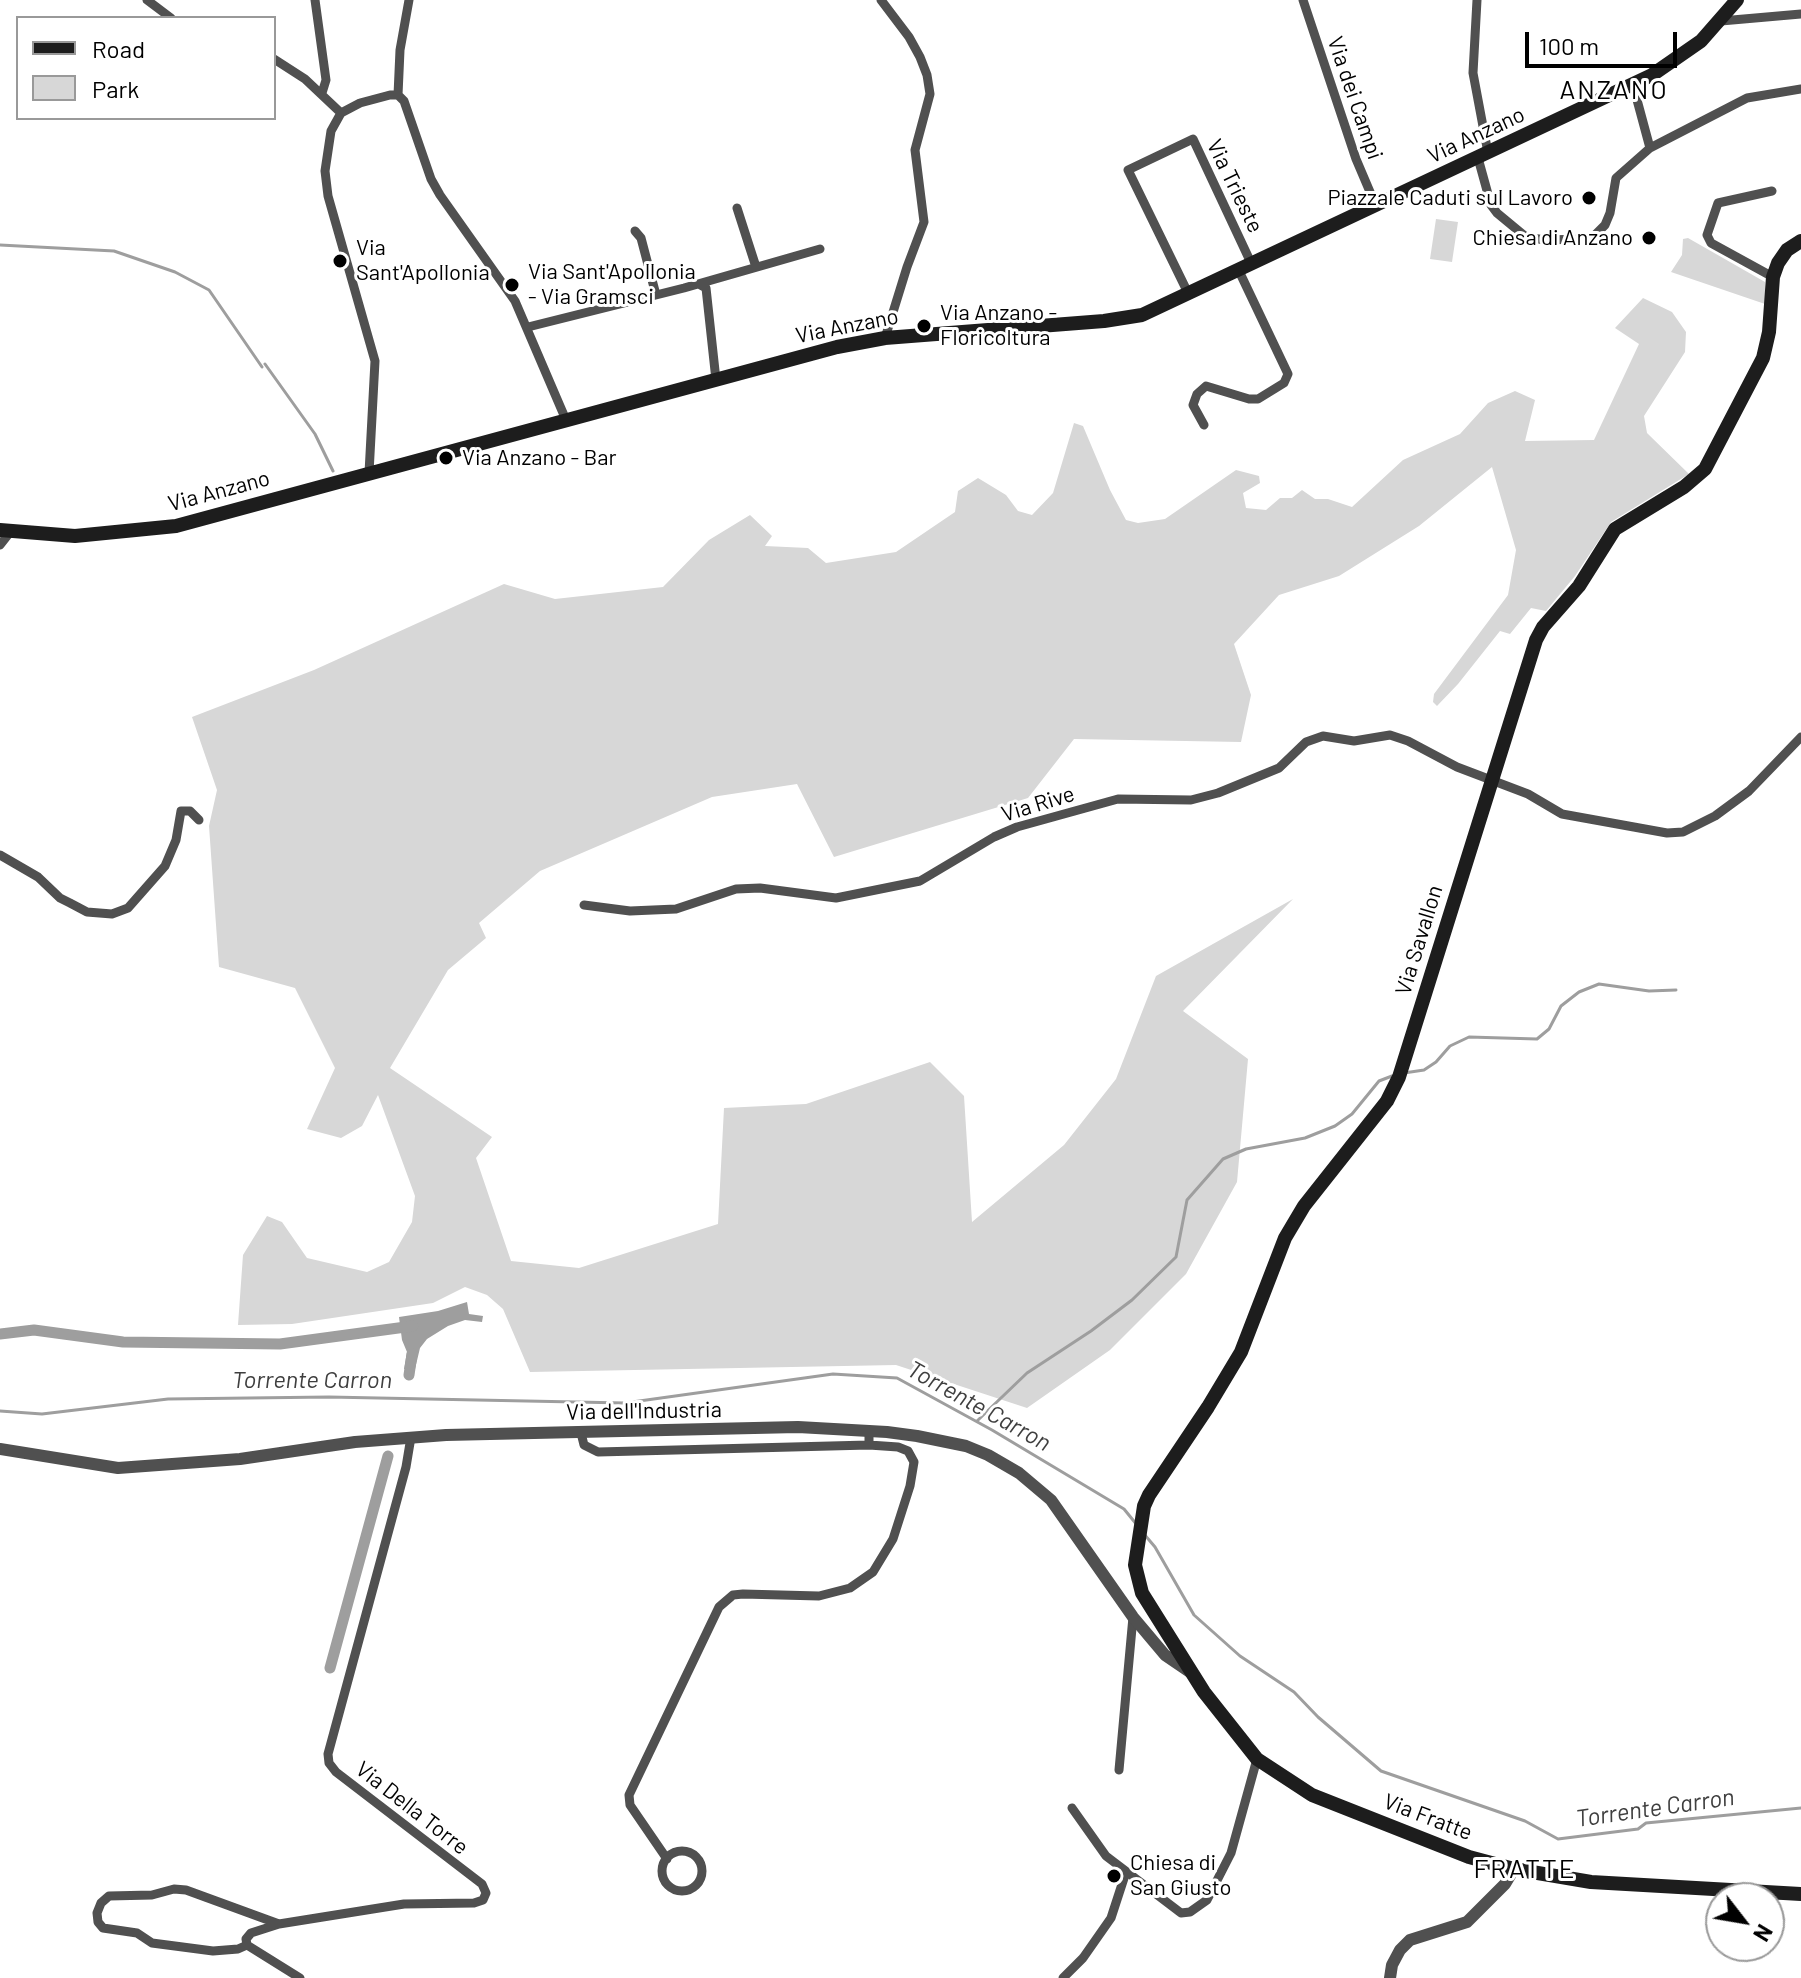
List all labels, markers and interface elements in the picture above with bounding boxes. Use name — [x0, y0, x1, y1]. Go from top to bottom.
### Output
legend — [16, 16, 276, 120]
scale bar — [1529, 16, 1681, 66]
text: 100 m — [1539, 31, 1599, 60]
street label: Via dei Campi — [1322, 33, 1388, 163]
text: Road — [92, 34, 145, 63]
text: Park — [92, 74, 139, 103]
district label: ANZANO — [1559, 74, 1669, 106]
street label: Via Anzano — [1423, 101, 1529, 169]
street label: Via Trieste — [1201, 135, 1269, 237]
place label: Piazzale Caduti sul Lavoro — [1327, 185, 1573, 211]
marker: Piazzale Caduti sul Lavoro — [1580, 189, 1598, 207]
place label: Chiesa di Anzano — [1472, 225, 1633, 251]
marker: Chiesa di Anzano — [1640, 229, 1658, 247]
place label: Via Sant'Apollonia — [356, 235, 490, 286]
marker: Via Sant'Apollonia — [331, 252, 349, 270]
place label: Via Sant'Apollonia - Via Gramsci — [528, 259, 696, 310]
marker: Via Sant'Apollonia - Via Gramsci — [503, 276, 521, 294]
place label: Via Anzano - Floricoltura — [940, 300, 1057, 352]
street label: Via Anzano — [793, 303, 901, 349]
marker: Via Anzano - Floricoltura — [915, 317, 933, 335]
place label: Via Anzano - Bar — [462, 445, 617, 471]
marker: Via Anzano - Bar — [437, 449, 455, 467]
street label: Via Anzano — [165, 465, 273, 517]
street label: Via Rive — [998, 780, 1078, 828]
street label: Via Savallon — [1390, 882, 1448, 998]
water label: Torrente Carron — [902, 1355, 1056, 1457]
water label: Torrente Carron — [232, 1366, 392, 1394]
street label: Via dell'Industria — [566, 1396, 722, 1426]
street label: Via Della Torre — [350, 1756, 474, 1860]
water label: Torrente Carron — [1574, 1783, 1736, 1833]
street label: Via Fratte — [1380, 1788, 1476, 1846]
place label: Chiesa di San Giusto — [1130, 1850, 1231, 1902]
district label: FRATTE — [1473, 1853, 1577, 1885]
marker: Chiesa di San Giusto — [1105, 1867, 1123, 1885]
north arrow — [1705, 1882, 1785, 1962]
text: N — [1749, 1920, 1779, 1946]

